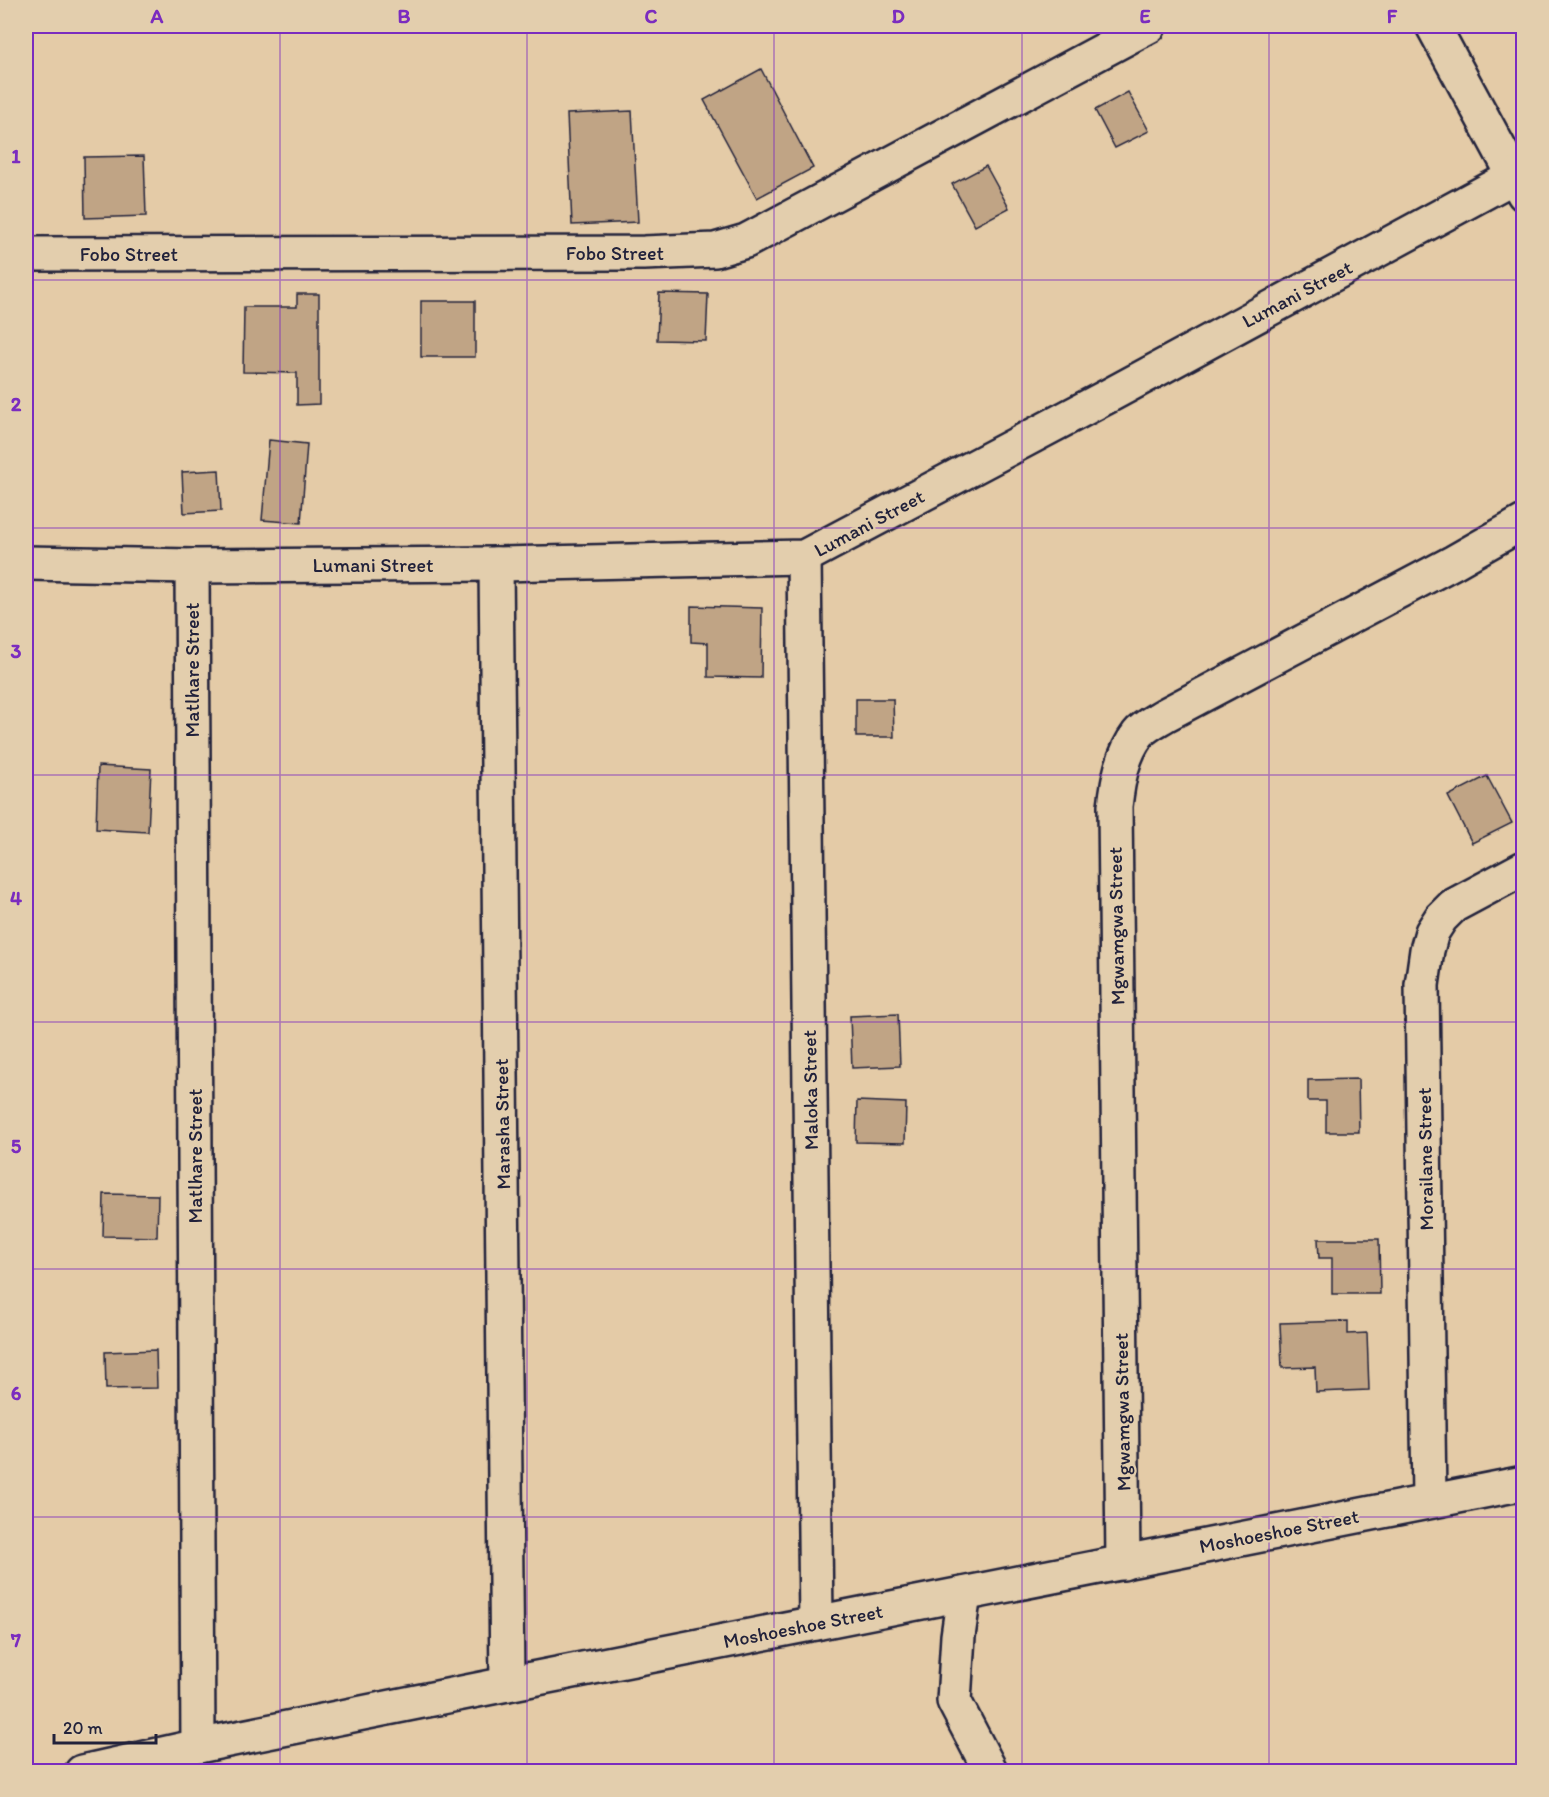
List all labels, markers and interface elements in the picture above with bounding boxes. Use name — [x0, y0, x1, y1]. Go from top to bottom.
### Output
text: A — [150, 4, 164, 28]
text: B — [398, 4, 411, 28]
text: C — [645, 4, 658, 28]
text: D — [891, 4, 905, 28]
text: E — [1139, 4, 1151, 28]
text: F — [1387, 4, 1398, 28]
text: 1 — [11, 144, 21, 168]
street label: Fobo Street — [566, 241, 664, 265]
street label: Fobo Street — [80, 242, 178, 266]
street label: Lumani Street — [1238, 255, 1357, 333]
text: 2 — [11, 392, 22, 416]
street label: Lumani Street — [810, 484, 929, 562]
street label: Lumani Street — [312, 553, 434, 577]
street label: Matlhare Street — [180, 603, 204, 738]
text: 3 — [11, 639, 22, 663]
street label: Mgwamgwa Street — [1103, 846, 1129, 1005]
text: 4 — [10, 886, 22, 910]
street label: Maloka Street — [797, 1029, 823, 1150]
street label: Marasha Street — [489, 1058, 515, 1190]
street label: Morailane Street — [1412, 1087, 1438, 1231]
street label: Matlhare Street — [183, 1089, 207, 1224]
text: 5 — [11, 1134, 22, 1158]
street label: Mgwamgwa Street — [1109, 1332, 1135, 1491]
text: 6 — [11, 1381, 22, 1405]
street label: Moshoeshoe Street — [1197, 1504, 1361, 1558]
street label: Moshoeshoe Street — [721, 1599, 885, 1653]
text: 7 — [10, 1628, 21, 1652]
scale bar — [54, 1707, 156, 1745]
text: 20 m — [63, 1717, 103, 1739]

